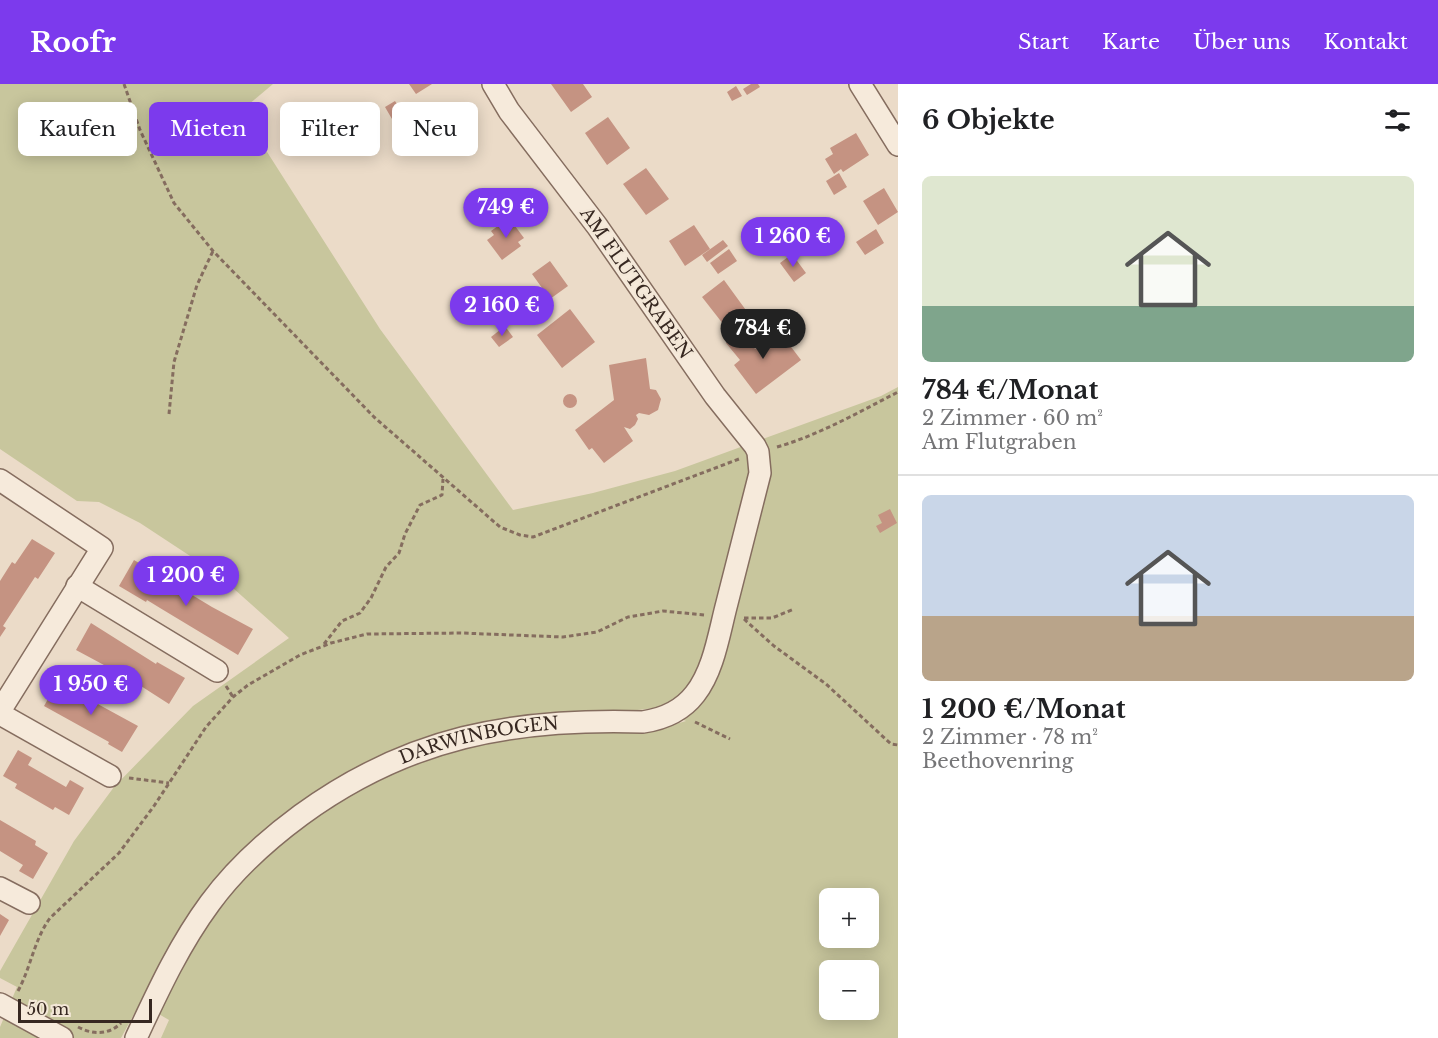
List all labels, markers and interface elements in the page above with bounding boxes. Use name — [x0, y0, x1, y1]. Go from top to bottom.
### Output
text: Roofr — [30, 25, 116, 60]
text: Start — [1018, 29, 1069, 55]
text: Karte — [1102, 29, 1160, 55]
text: Über uns — [1193, 29, 1291, 55]
text: Kontakt — [1324, 29, 1408, 55]
chip: Kaufen — [18, 102, 137, 156]
chip: Mieten — [149, 102, 268, 156]
chip: Filter — [280, 102, 380, 156]
chip: Neu — [392, 102, 478, 156]
text: 6 Objekte — [922, 104, 1055, 136]
icon: filters — [1381, 104, 1414, 137]
pin: 749 € — [464, 188, 548, 239]
text: 749 € — [477, 195, 535, 219]
street label: AM FLUTGRABEN — [575, 202, 697, 363]
icon: home — [1114, 215, 1222, 323]
pin: 1 260 € — [738, 217, 848, 268]
text: 1 260 € — [755, 224, 831, 248]
pin: 2 160 € — [447, 286, 557, 337]
text: 2 160 € — [464, 293, 540, 317]
pin: 784 € — [721, 309, 805, 360]
text: 784 € — [735, 316, 791, 340]
text: 784 €/Monat — [922, 374, 1098, 406]
text: 2 Zimmer · 60 m² — [922, 406, 1103, 430]
text: Am Flutgraben — [922, 430, 1076, 454]
icon: home — [1114, 534, 1222, 642]
pin: 1 200 € — [131, 556, 241, 607]
text: 1 200 € — [147, 563, 225, 587]
pin: 1 950 € — [36, 665, 146, 716]
text: 1 950 € — [53, 672, 129, 696]
text: 1 200 €/Monat — [922, 693, 1126, 725]
street label: DARWINBOGEN — [396, 712, 560, 769]
text: 2 Zimmer · 78 m² — [922, 725, 1098, 749]
text: Beethovenring — [922, 749, 1073, 773]
map controls — [819, 888, 879, 1020]
button: + — [819, 888, 879, 948]
button: − — [819, 960, 879, 1020]
scale bar — [18, 996, 152, 1024]
text: 50 m — [27, 999, 69, 1019]

